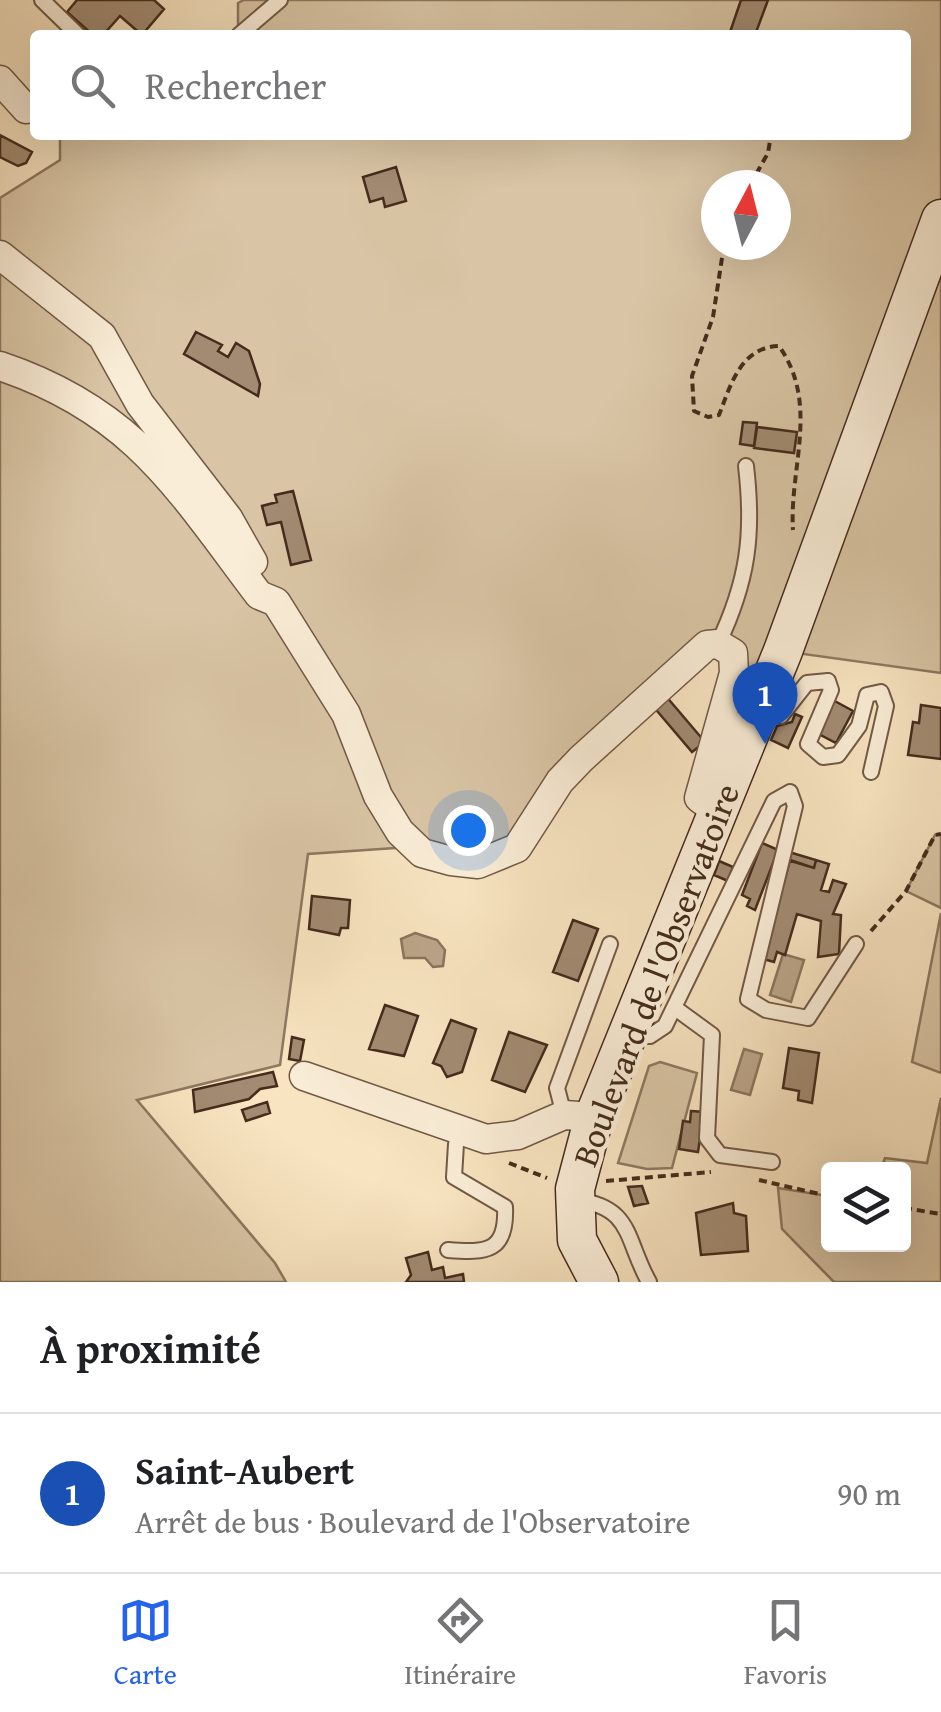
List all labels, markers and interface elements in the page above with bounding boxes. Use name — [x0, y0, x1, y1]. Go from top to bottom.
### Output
search box — [30, 30, 911, 140]
text: Rechercher — [145, 57, 326, 113]
icon: search — [65, 58, 120, 113]
north arrow — [701, 170, 791, 260]
pin: 1 — [732, 662, 798, 744]
street label: Boulevard de l'Observatoire — [559, 776, 752, 1173]
your location — [443, 805, 494, 856]
map controls — [821, 1162, 911, 1252]
button: layers — [821, 1162, 911, 1252]
text: À proximité — [40, 1317, 261, 1378]
text: Saint-Aubert — [135, 1442, 354, 1498]
text: 1 — [64, 1470, 81, 1517]
text: 90 m — [837, 1470, 901, 1517]
text: Arrêt de bus · Boulevard de l'Observatoire — [135, 1498, 690, 1545]
tab: Carte — [114, 1593, 177, 1694]
tab: Itinéraire — [404, 1593, 516, 1694]
tab: Favoris — [744, 1593, 827, 1694]

